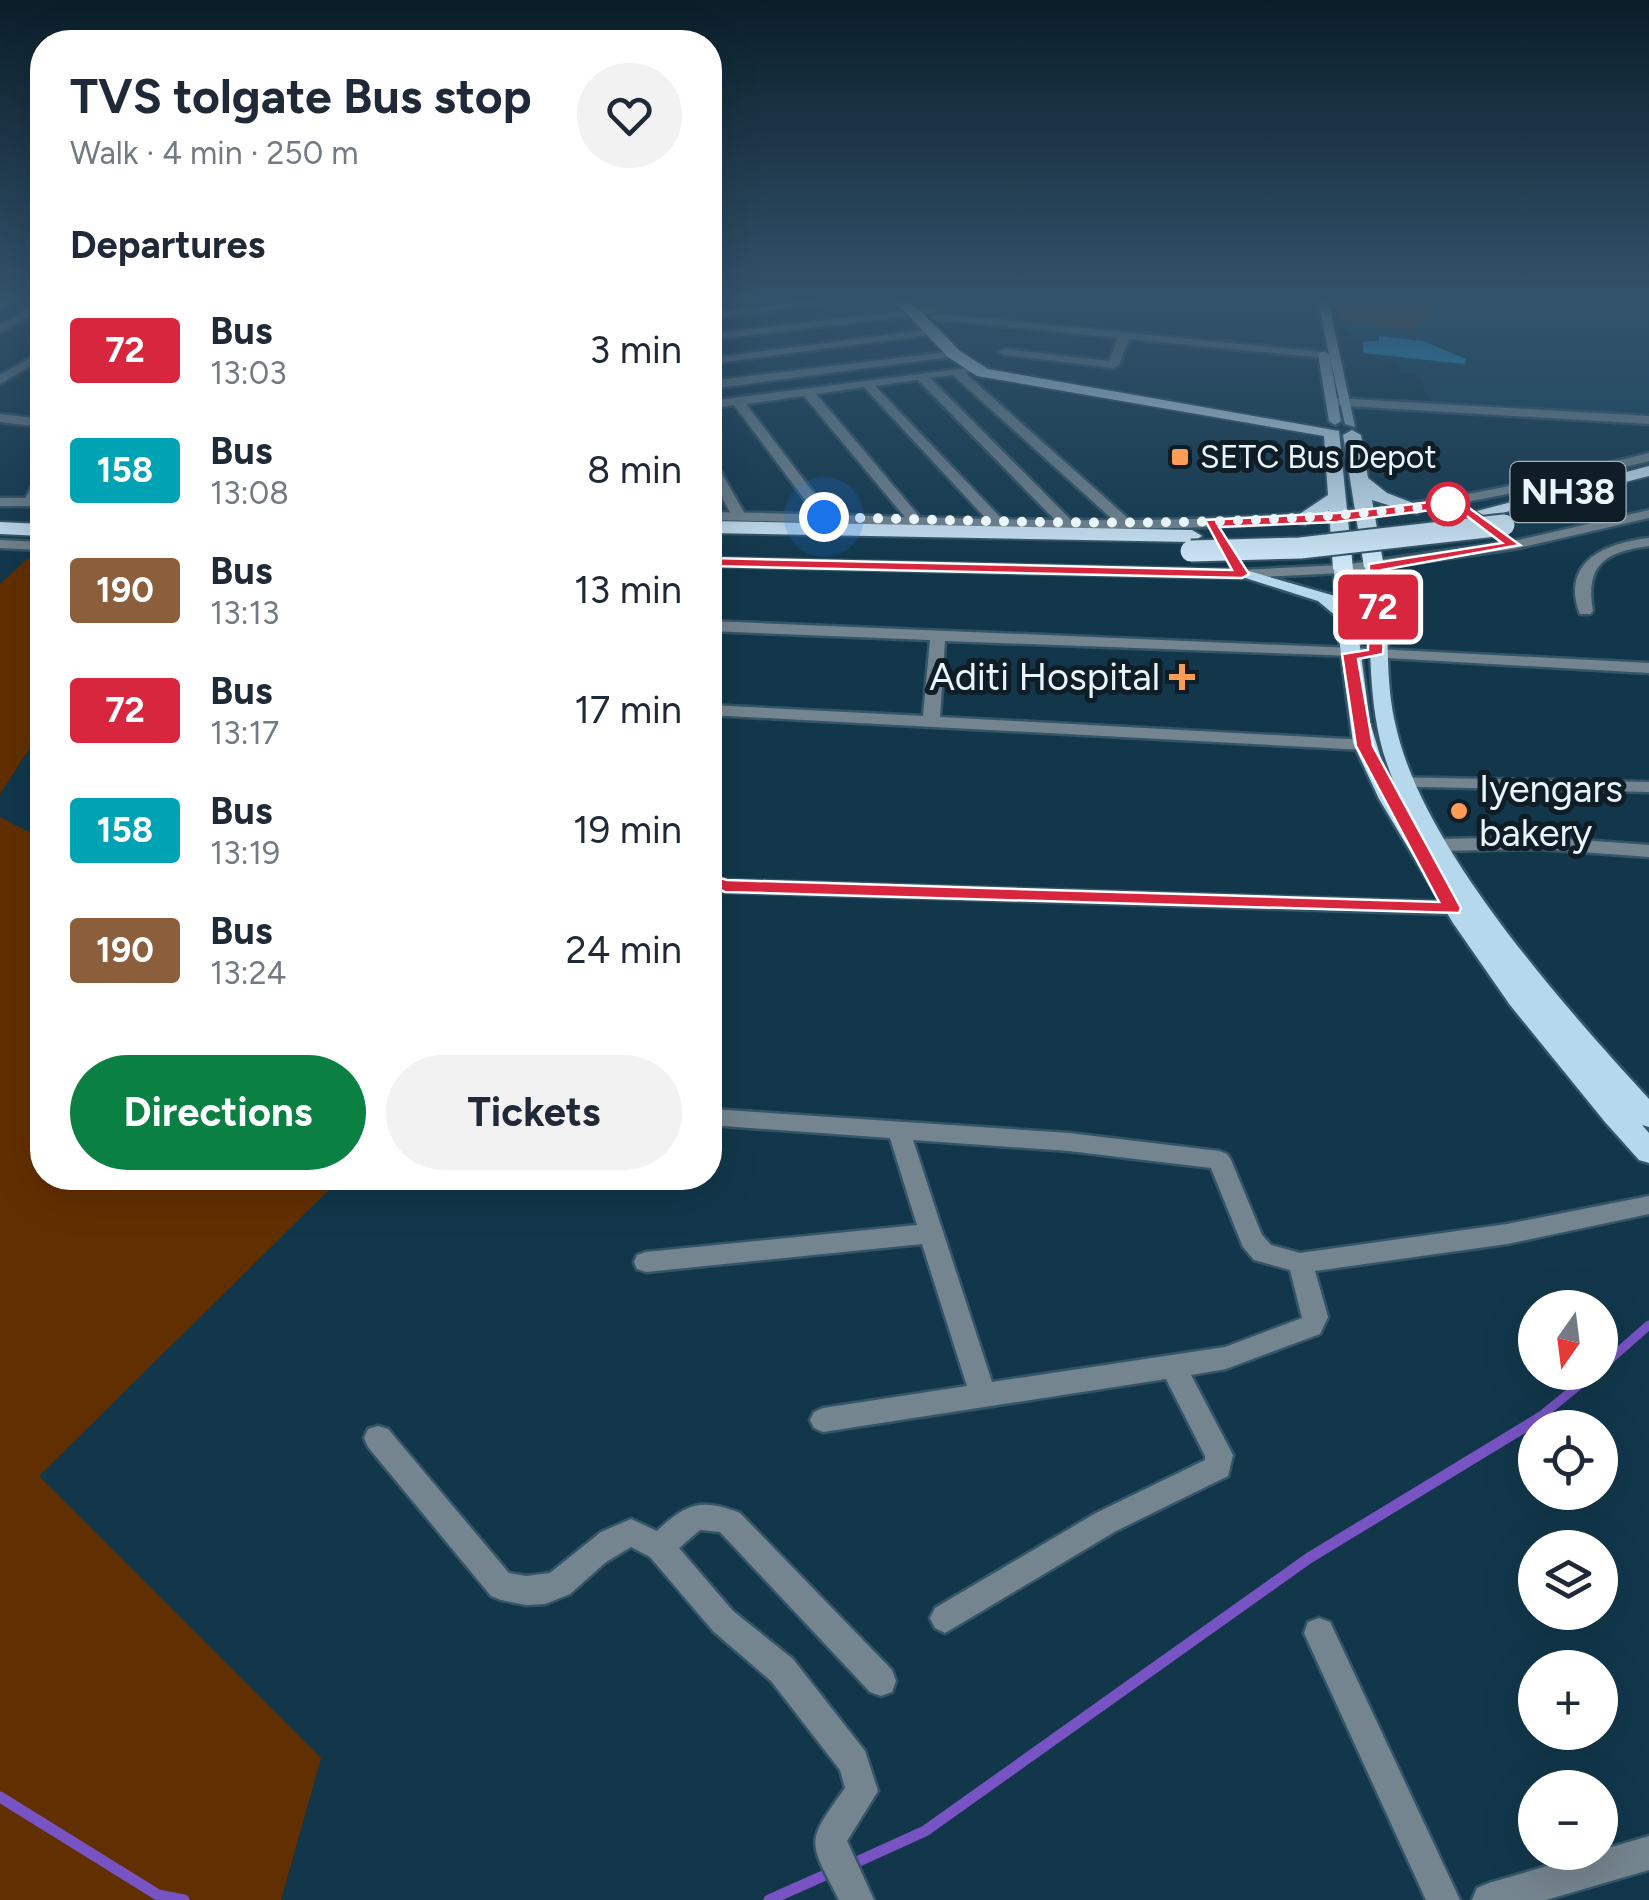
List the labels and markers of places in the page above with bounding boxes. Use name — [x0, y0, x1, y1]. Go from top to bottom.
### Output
place label: SETC Bus Depot — [1200, 438, 1437, 476]
marker: SETC Bus Depot — [1169, 446, 1191, 468]
unlabelled marker — [1427, 483, 1469, 525]
place label: Aditi Hospital — [929, 654, 1160, 700]
marker: Aditi Hospital — [1169, 664, 1195, 690]
place label: Iyengars bakery — [1479, 766, 1623, 856]
marker: Iyengars bakery — [1448, 800, 1470, 822]

